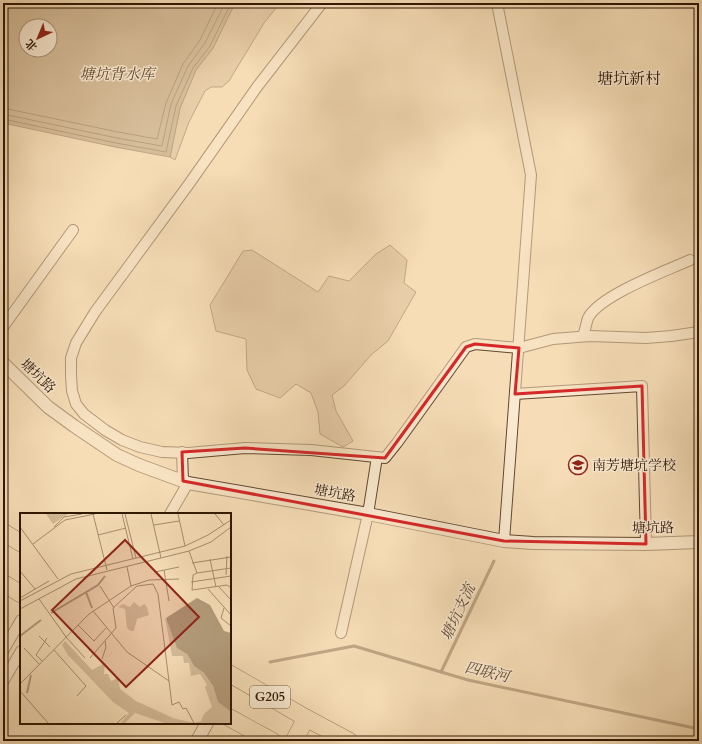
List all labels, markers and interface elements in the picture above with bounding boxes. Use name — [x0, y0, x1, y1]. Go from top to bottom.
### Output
north arrow — [18, 18, 58, 58]
text: 北 — [22, 36, 41, 54]
water label: 塘坑背水库 — [79, 64, 157, 84]
district label: 塘坑新村 — [597, 68, 661, 90]
street label: 塘坑路 — [16, 355, 60, 397]
school or university icon: 南芳塘坑学校 — [567, 454, 589, 476]
place label: 南芳塘坑学校 — [592, 456, 676, 475]
street label: 塘坑路 — [313, 480, 357, 506]
inset map — [20, 513, 231, 724]
street label: 塘坑路 — [632, 518, 674, 538]
water label: 塘坑支流 — [436, 579, 481, 643]
water label: 四联河 — [463, 657, 514, 687]
road number: G205 — [250, 686, 290, 708]

